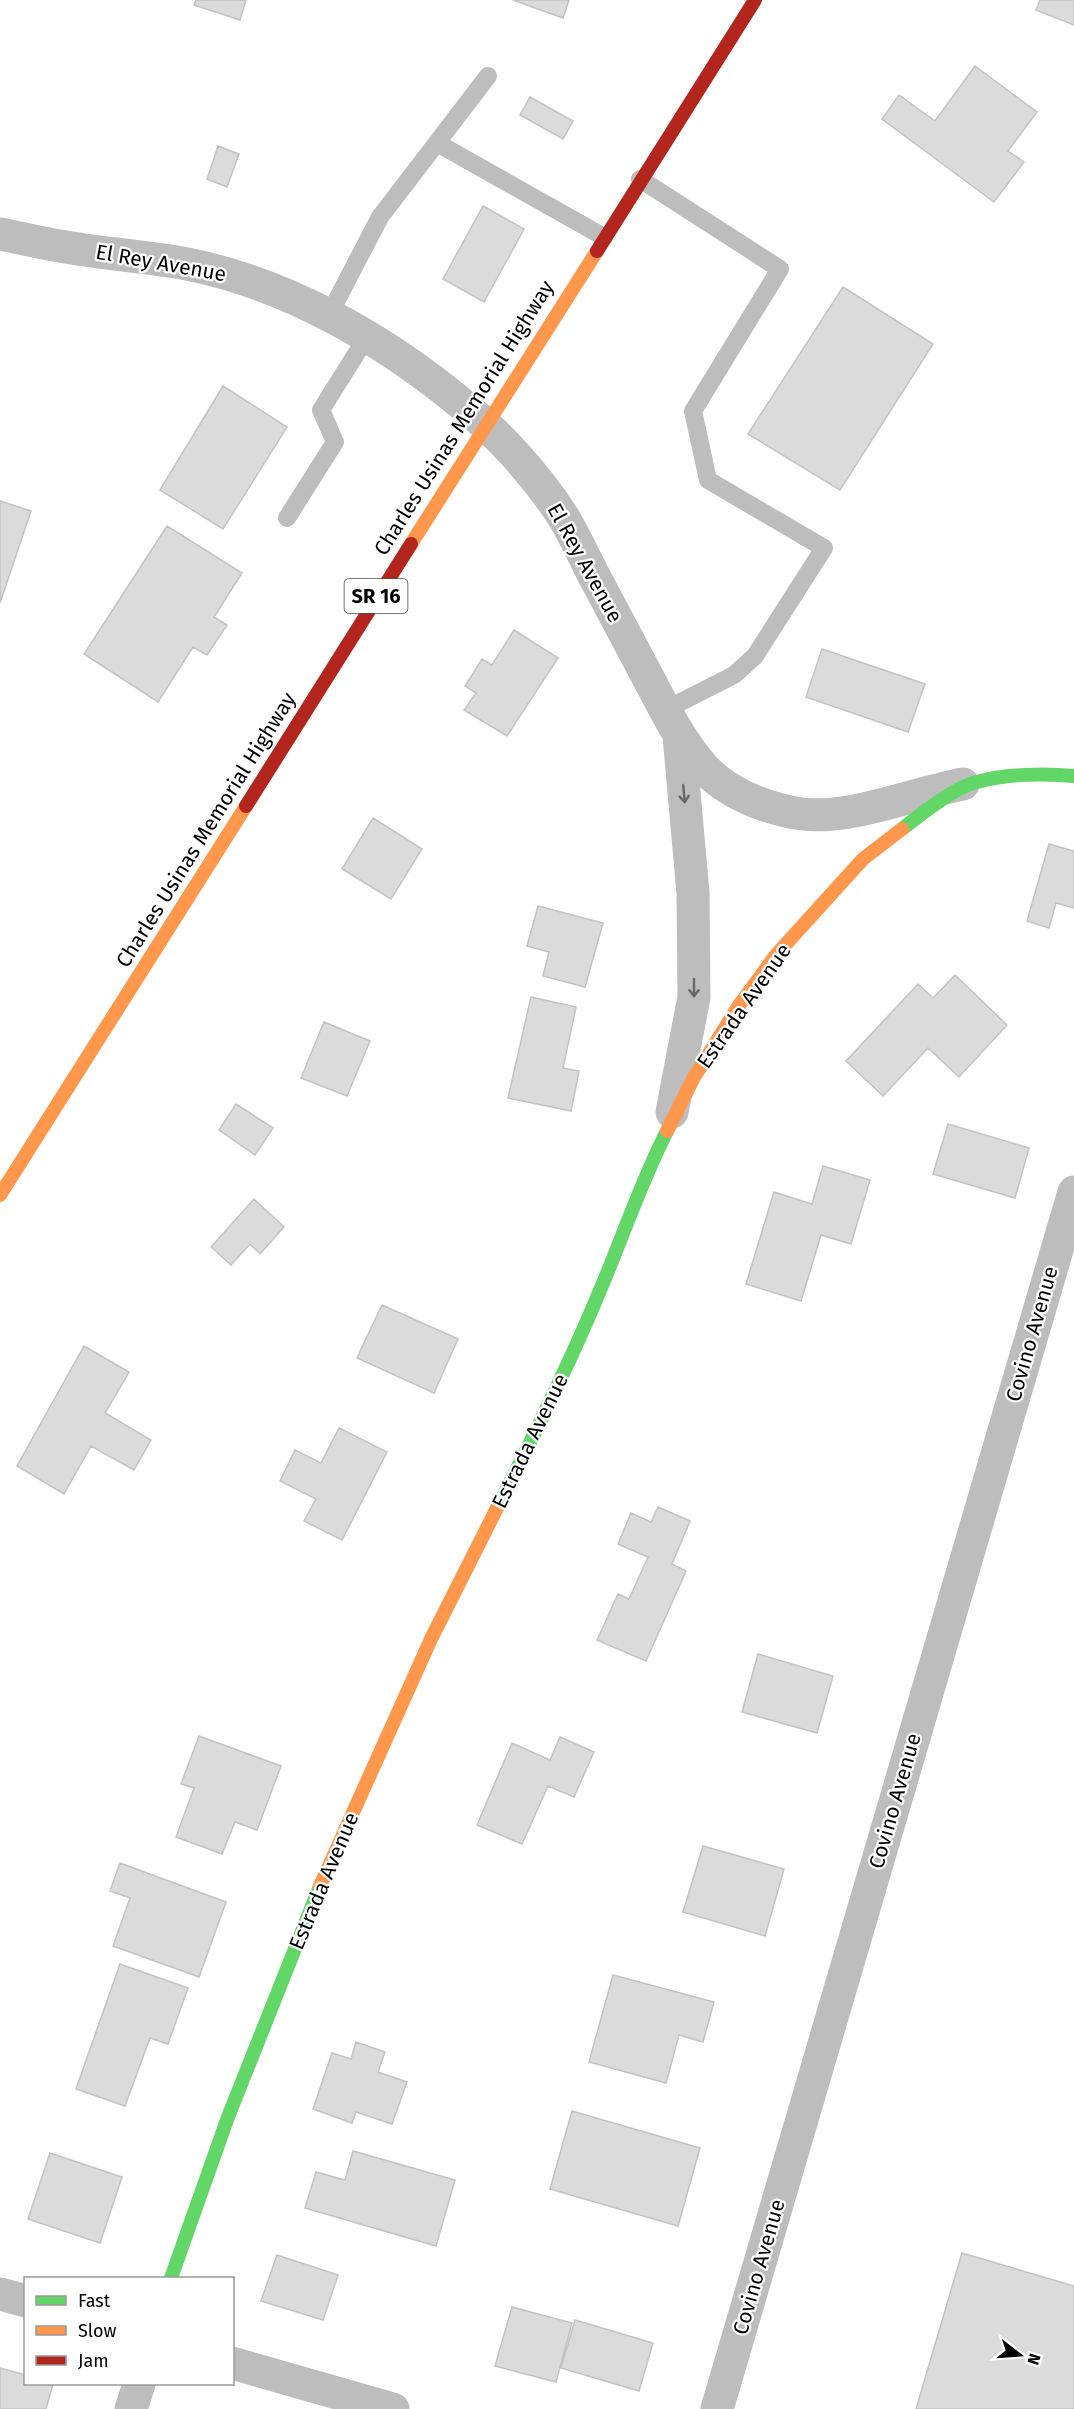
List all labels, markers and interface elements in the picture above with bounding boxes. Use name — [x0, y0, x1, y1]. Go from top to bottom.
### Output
street label: El Rey Avenue — [94, 239, 228, 287]
street label: Charles Usinas Memorial Highway — [368, 275, 560, 560]
street label: El Rey Avenue — [542, 499, 628, 627]
road number: SR 16 — [344, 579, 407, 613]
street label: Charles Usinas Memorial Highway — [110, 687, 302, 972]
one-way arrow — [679, 783, 690, 803]
street label: Estrada Avenue — [691, 939, 797, 1073]
one-way arrow — [688, 978, 700, 998]
street label: Covino Avenue — [1000, 1263, 1064, 1405]
street label: Estrada Avenue — [486, 1369, 574, 1513]
street label: Covino Avenue — [863, 1730, 927, 1872]
street label: Estrada Avenue — [283, 1808, 365, 1954]
street label: Covino Avenue — [727, 2196, 791, 2338]
legend — [24, 2277, 234, 2385]
text: Fast — [78, 2290, 111, 2312]
text: Slow — [78, 2320, 117, 2342]
north arrow — [990, 2325, 1050, 2385]
text: Jam — [78, 2350, 109, 2372]
text: N — [1023, 2351, 1045, 2367]

